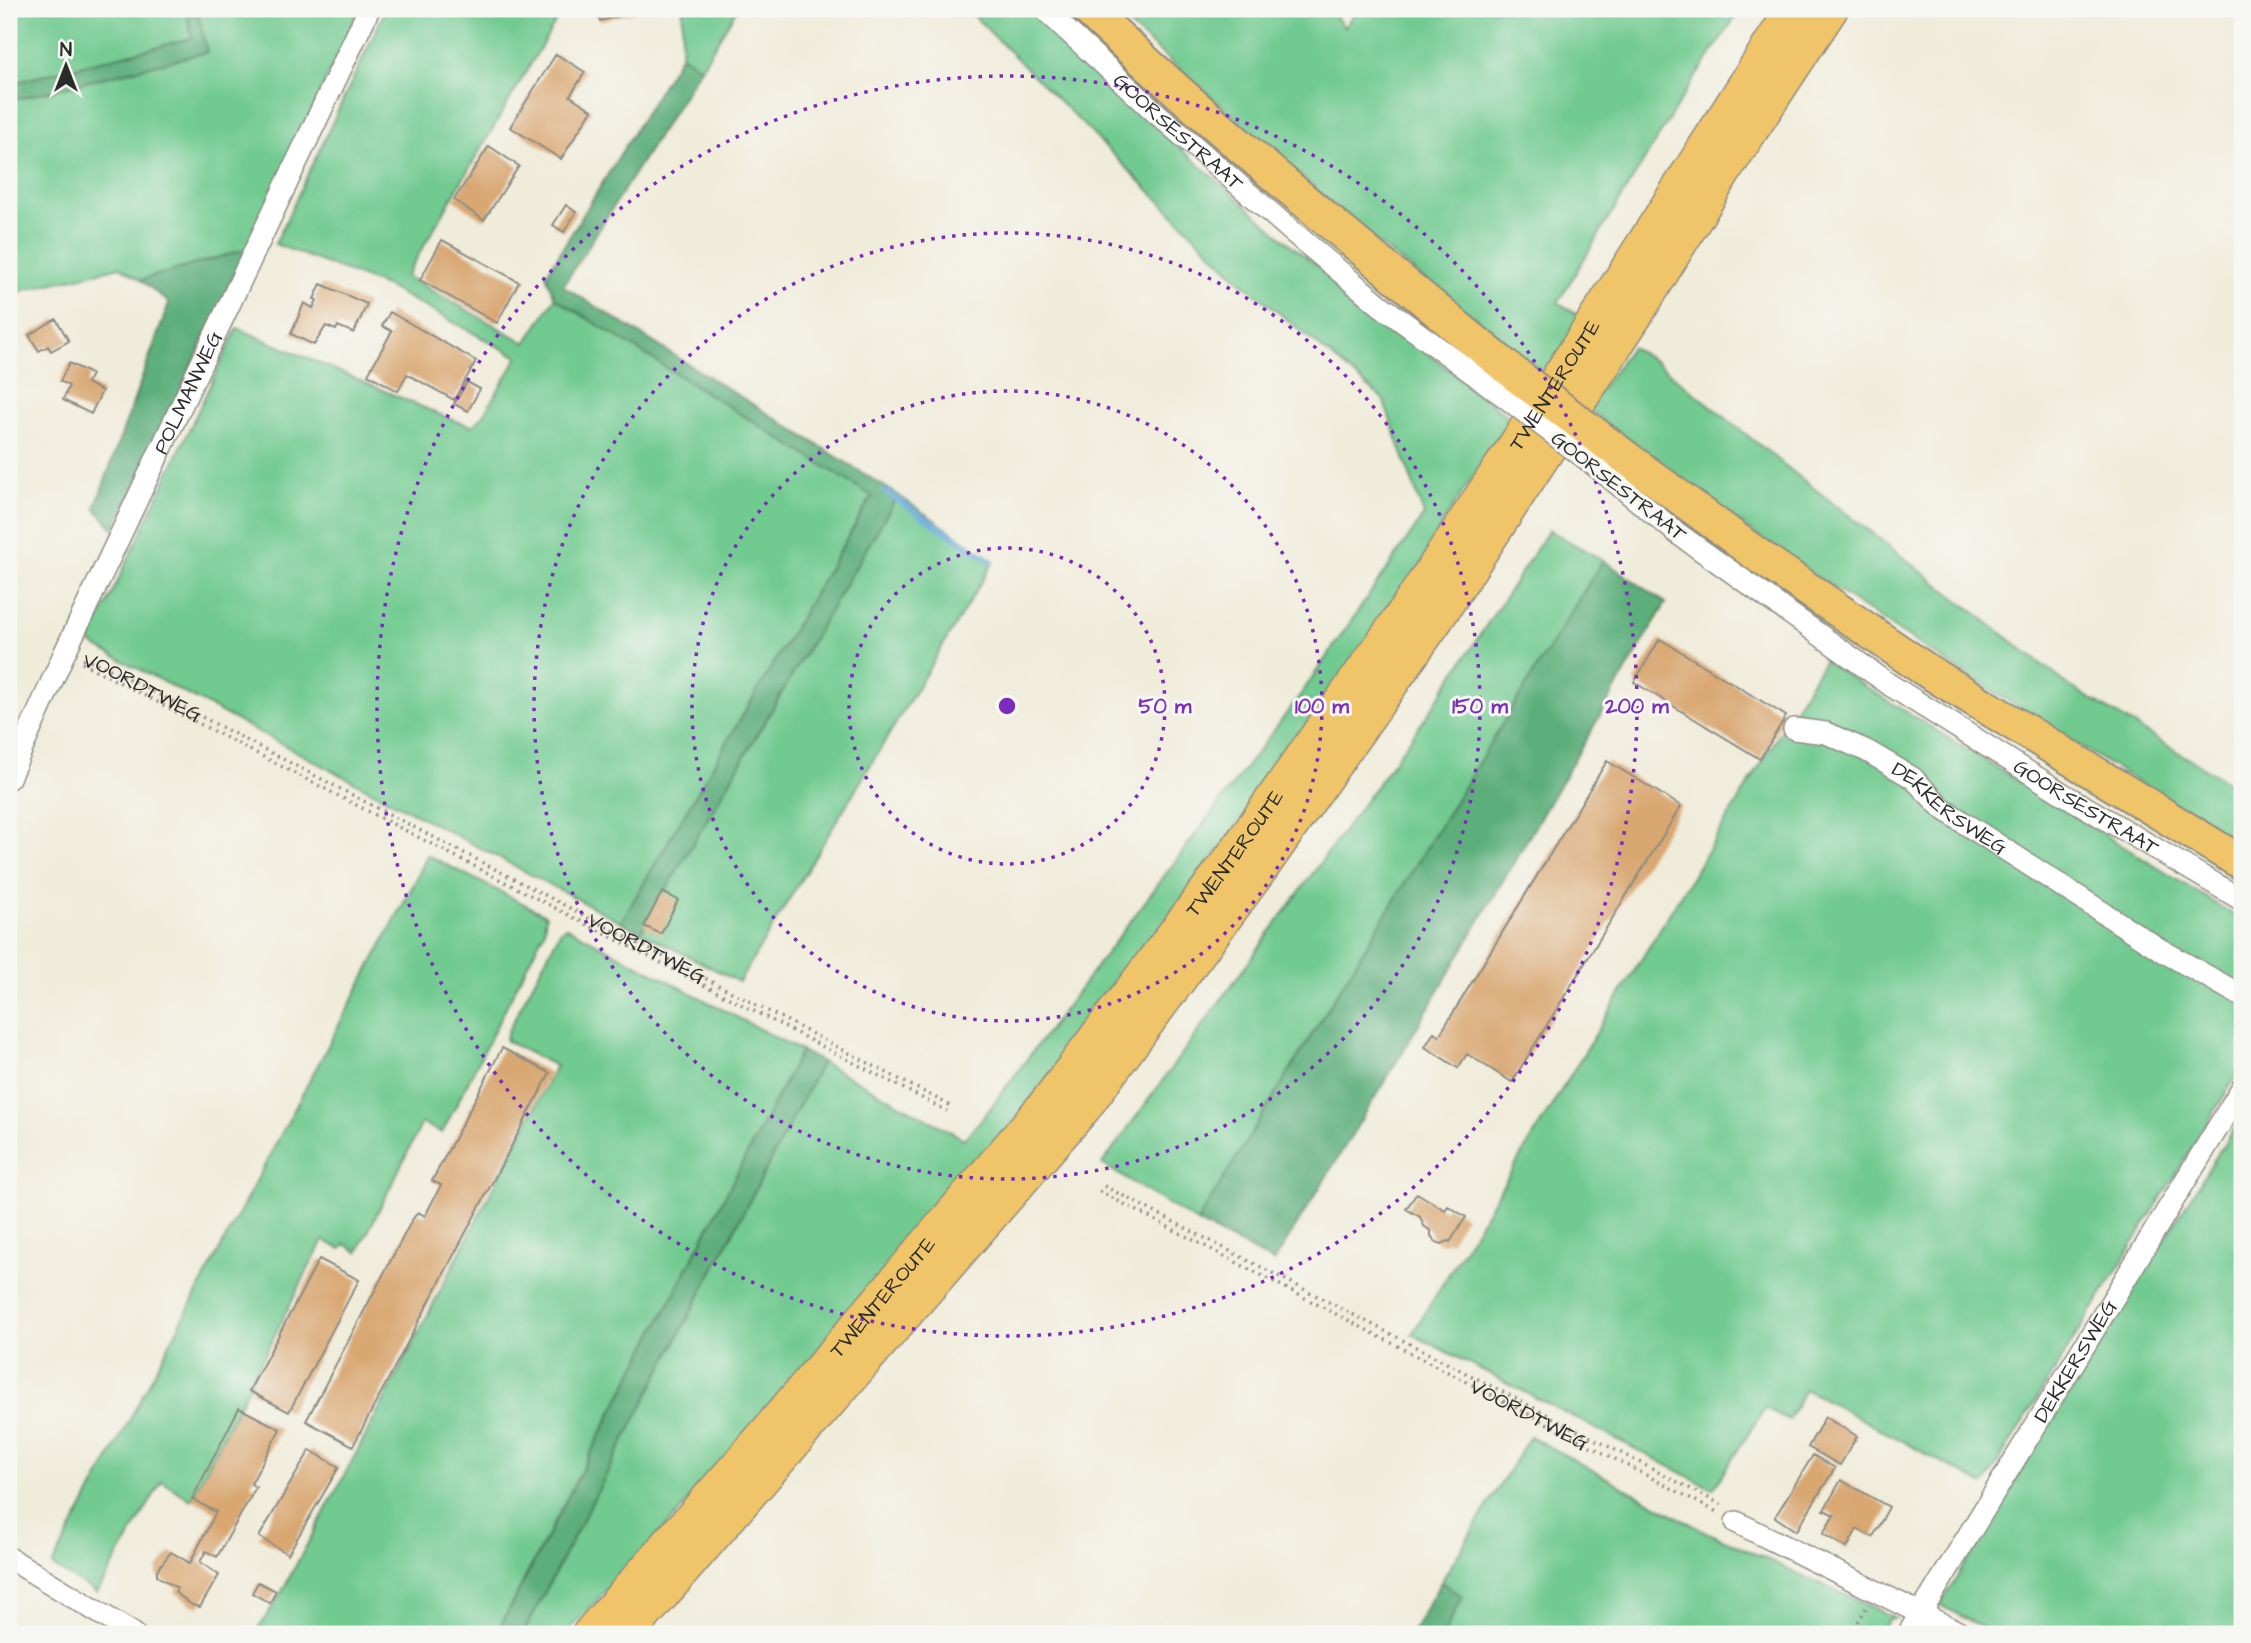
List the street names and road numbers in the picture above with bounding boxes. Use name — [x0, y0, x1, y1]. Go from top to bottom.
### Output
street label: GOORSESTRAAT — [1107, 66, 1250, 198]
street label: TWENTEROUTE — [1502, 314, 1608, 457]
street label: POLMANWEG — [147, 326, 230, 459]
street label: GOORSESTRAAT — [1545, 424, 1693, 549]
street label: VOORDTWEG — [80, 646, 207, 730]
street label: GOORSESTRAAT — [2008, 752, 2165, 863]
street label: DEKKERSWEG — [1886, 755, 2013, 862]
street label: TWENTEROUTE — [1179, 784, 1291, 923]
street label: VOORDTWEG — [582, 906, 711, 991]
street label: TWENTEROUTE — [823, 1230, 943, 1364]
street label: DEKKERSWEG — [2027, 1294, 2124, 1428]
street label: VOORDTWEG — [1465, 1372, 1594, 1458]

